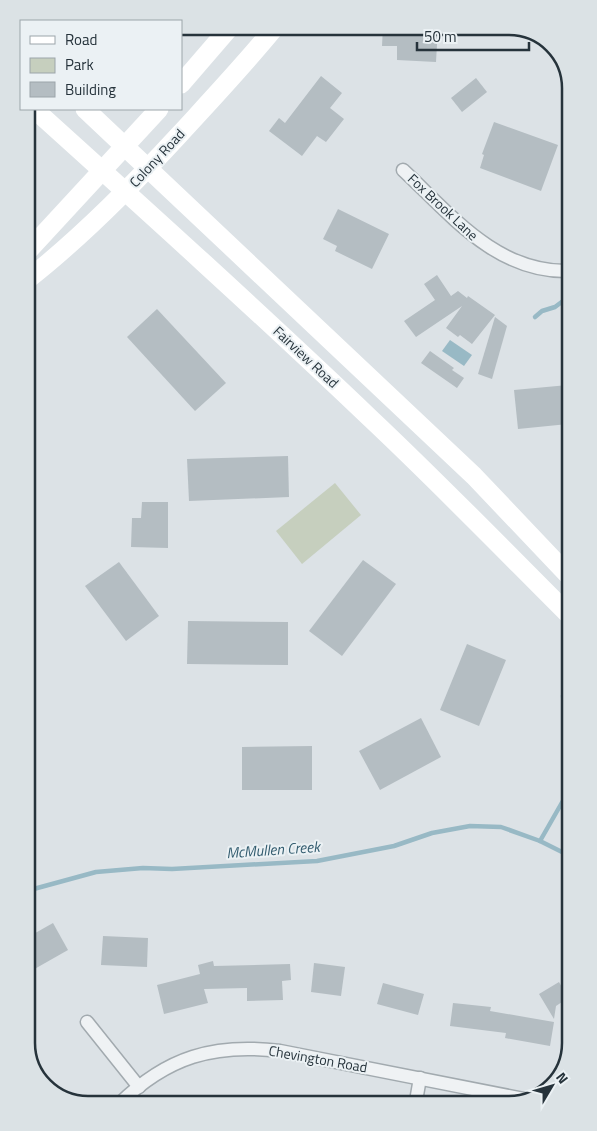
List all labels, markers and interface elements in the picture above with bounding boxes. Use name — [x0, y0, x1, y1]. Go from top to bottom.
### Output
legend — [20, 20, 182, 110]
scale bar — [417, 20, 530, 52]
text: 50 m — [424, 25, 457, 48]
text: Road — [65, 28, 97, 51]
text: Park — [65, 53, 94, 76]
text: Building — [65, 78, 116, 101]
street label: Colony Road — [124, 124, 189, 192]
street label: Fox Brook Lane — [403, 168, 483, 245]
street label: Fairview Road — [269, 321, 344, 393]
water label: McMullen Creek — [225, 835, 323, 864]
street label: Chevington Road — [267, 1039, 369, 1078]
north arrow — [527, 1061, 577, 1111]
text: N — [551, 1067, 574, 1088]

